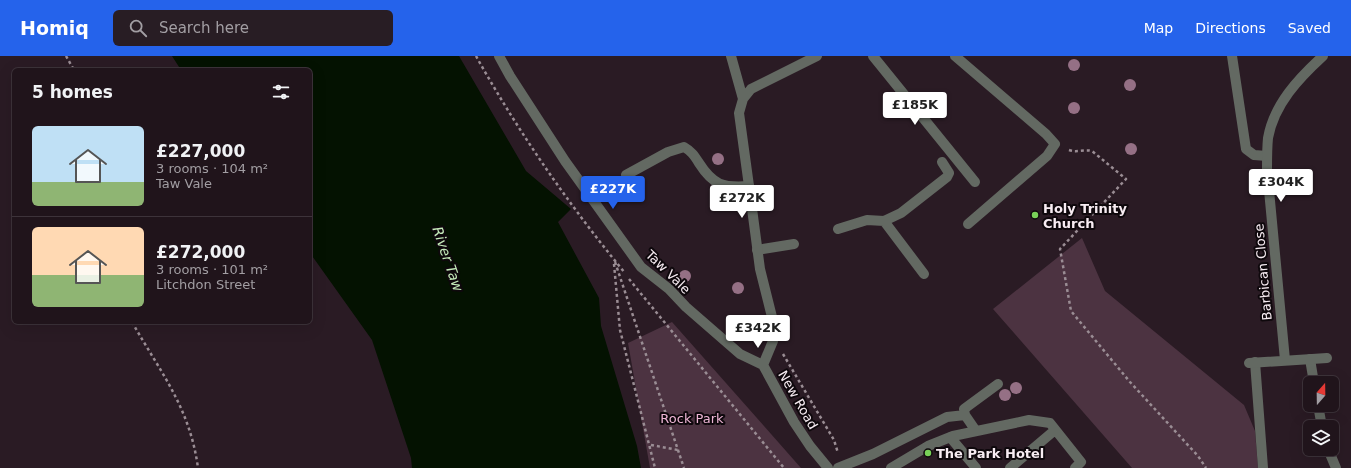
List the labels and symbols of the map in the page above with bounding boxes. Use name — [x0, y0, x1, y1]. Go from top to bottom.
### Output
pin: £185K — [887, 92, 943, 126]
pin: £304K — [1253, 169, 1309, 203]
pin: £227K — [585, 176, 641, 210]
pin: £272K — [714, 185, 770, 219]
place label: Holy Trinity Church — [1043, 201, 1127, 231]
marker: Holy Trinity Church — [1030, 210, 1040, 220]
street label: Barbican Close — [1251, 223, 1275, 321]
water label: River Taw — [429, 224, 467, 294]
street label: Taw Vale — [642, 246, 693, 297]
pin: £342K — [730, 315, 786, 349]
street label: New Road — [775, 368, 821, 432]
north arrow — [1303, 376, 1339, 412]
park label: Rock Park — [660, 411, 724, 426]
place label: The Park Hotel — [936, 446, 1044, 461]
marker: The Park Hotel — [923, 448, 933, 458]

